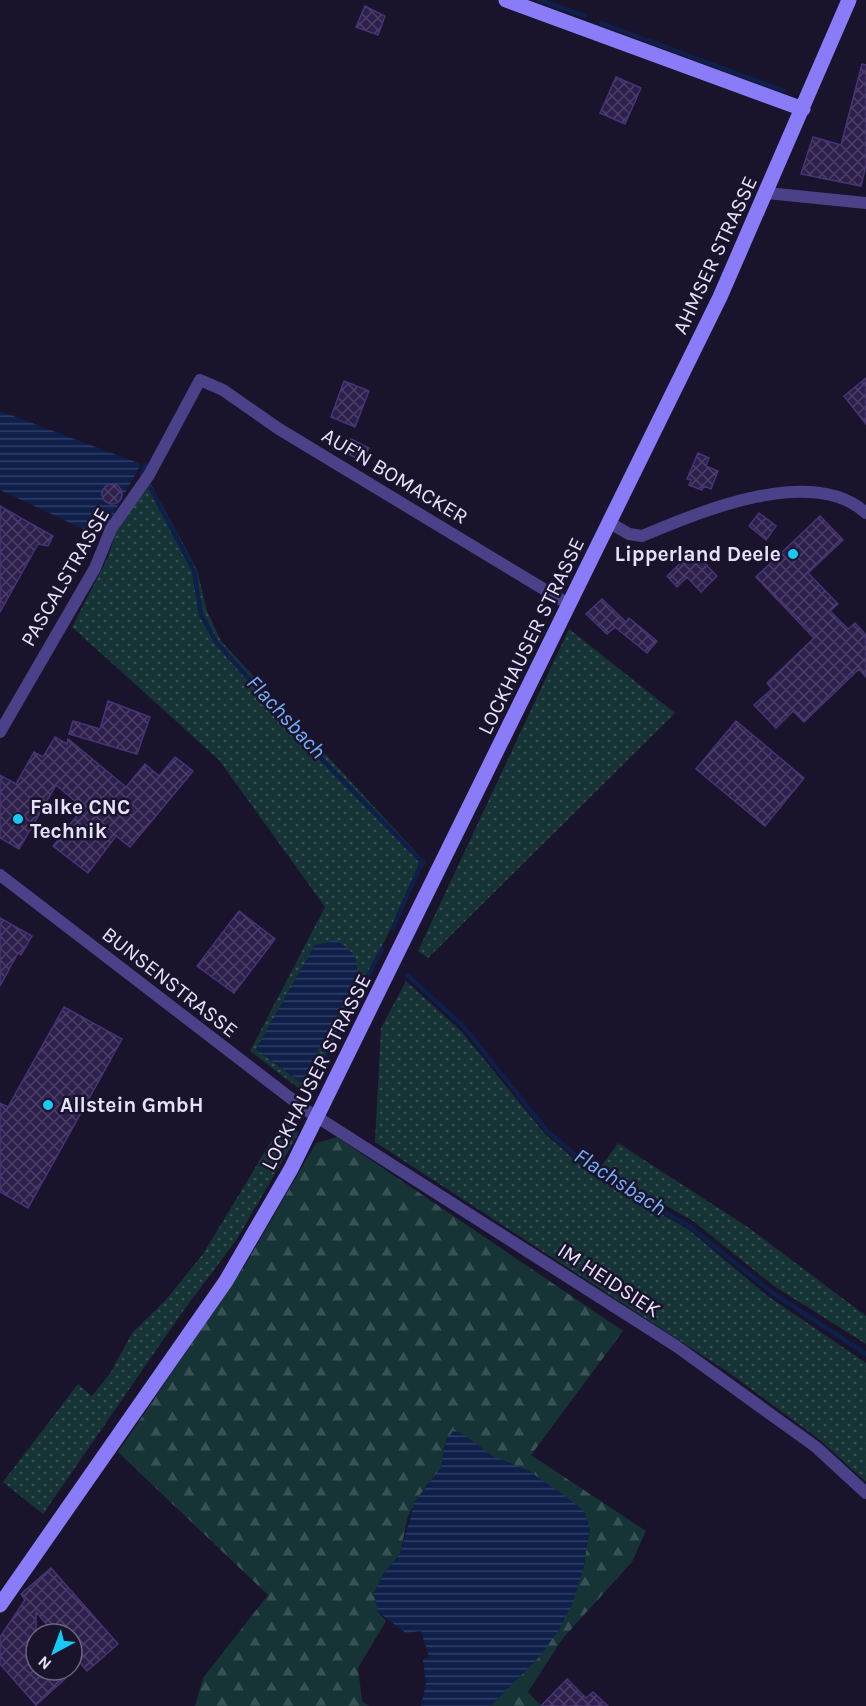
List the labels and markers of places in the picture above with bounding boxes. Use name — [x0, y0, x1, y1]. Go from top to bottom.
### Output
place label: Lipperland Deele — [615, 542, 781, 566]
marker: Lipperland Deele — [786, 547, 800, 561]
place label: Falke CNC Technik — [30, 795, 130, 843]
marker: Falke CNC Technik — [11, 812, 25, 826]
place label: Allstein GmbH — [60, 1093, 204, 1117]
marker: Allstein GmbH — [41, 1098, 55, 1112]

